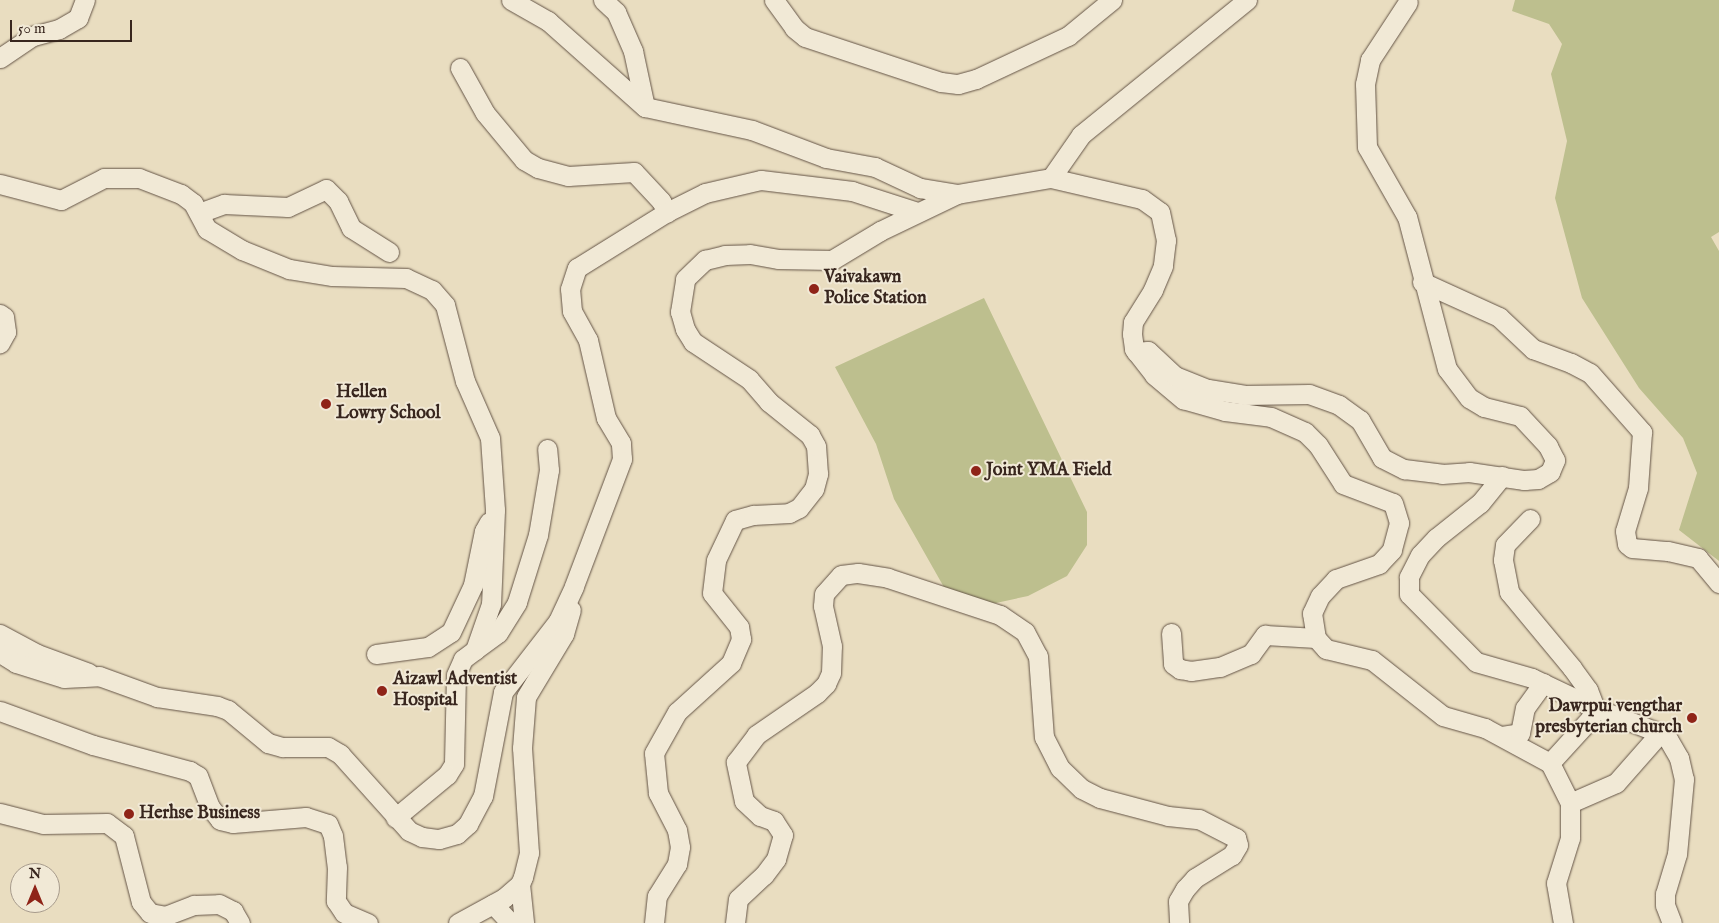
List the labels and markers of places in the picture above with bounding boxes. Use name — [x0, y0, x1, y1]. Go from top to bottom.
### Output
place label: Vaivakawn Police Station — [824, 268, 927, 310]
marker: Vaivakawn Police Station — [808, 283, 820, 295]
place label: Hellen Lowry School — [336, 383, 440, 426]
marker: Hellen Lowry School — [320, 398, 332, 410]
place label: Joint YMA Field — [986, 460, 1111, 482]
marker: Joint YMA Field — [970, 465, 982, 477]
place label: Aizawl Adventist Hospital — [393, 670, 517, 712]
marker: Aizawl Adventist Hospital — [375, 684, 389, 698]
place label: Dawrpui vengthar presbyterian church — [1535, 697, 1682, 740]
marker: Dawrpui vengthar presbyterian church — [1686, 712, 1698, 724]
place label: Herhse Business — [139, 803, 260, 825]
marker: Herhse Business — [123, 808, 135, 820]

